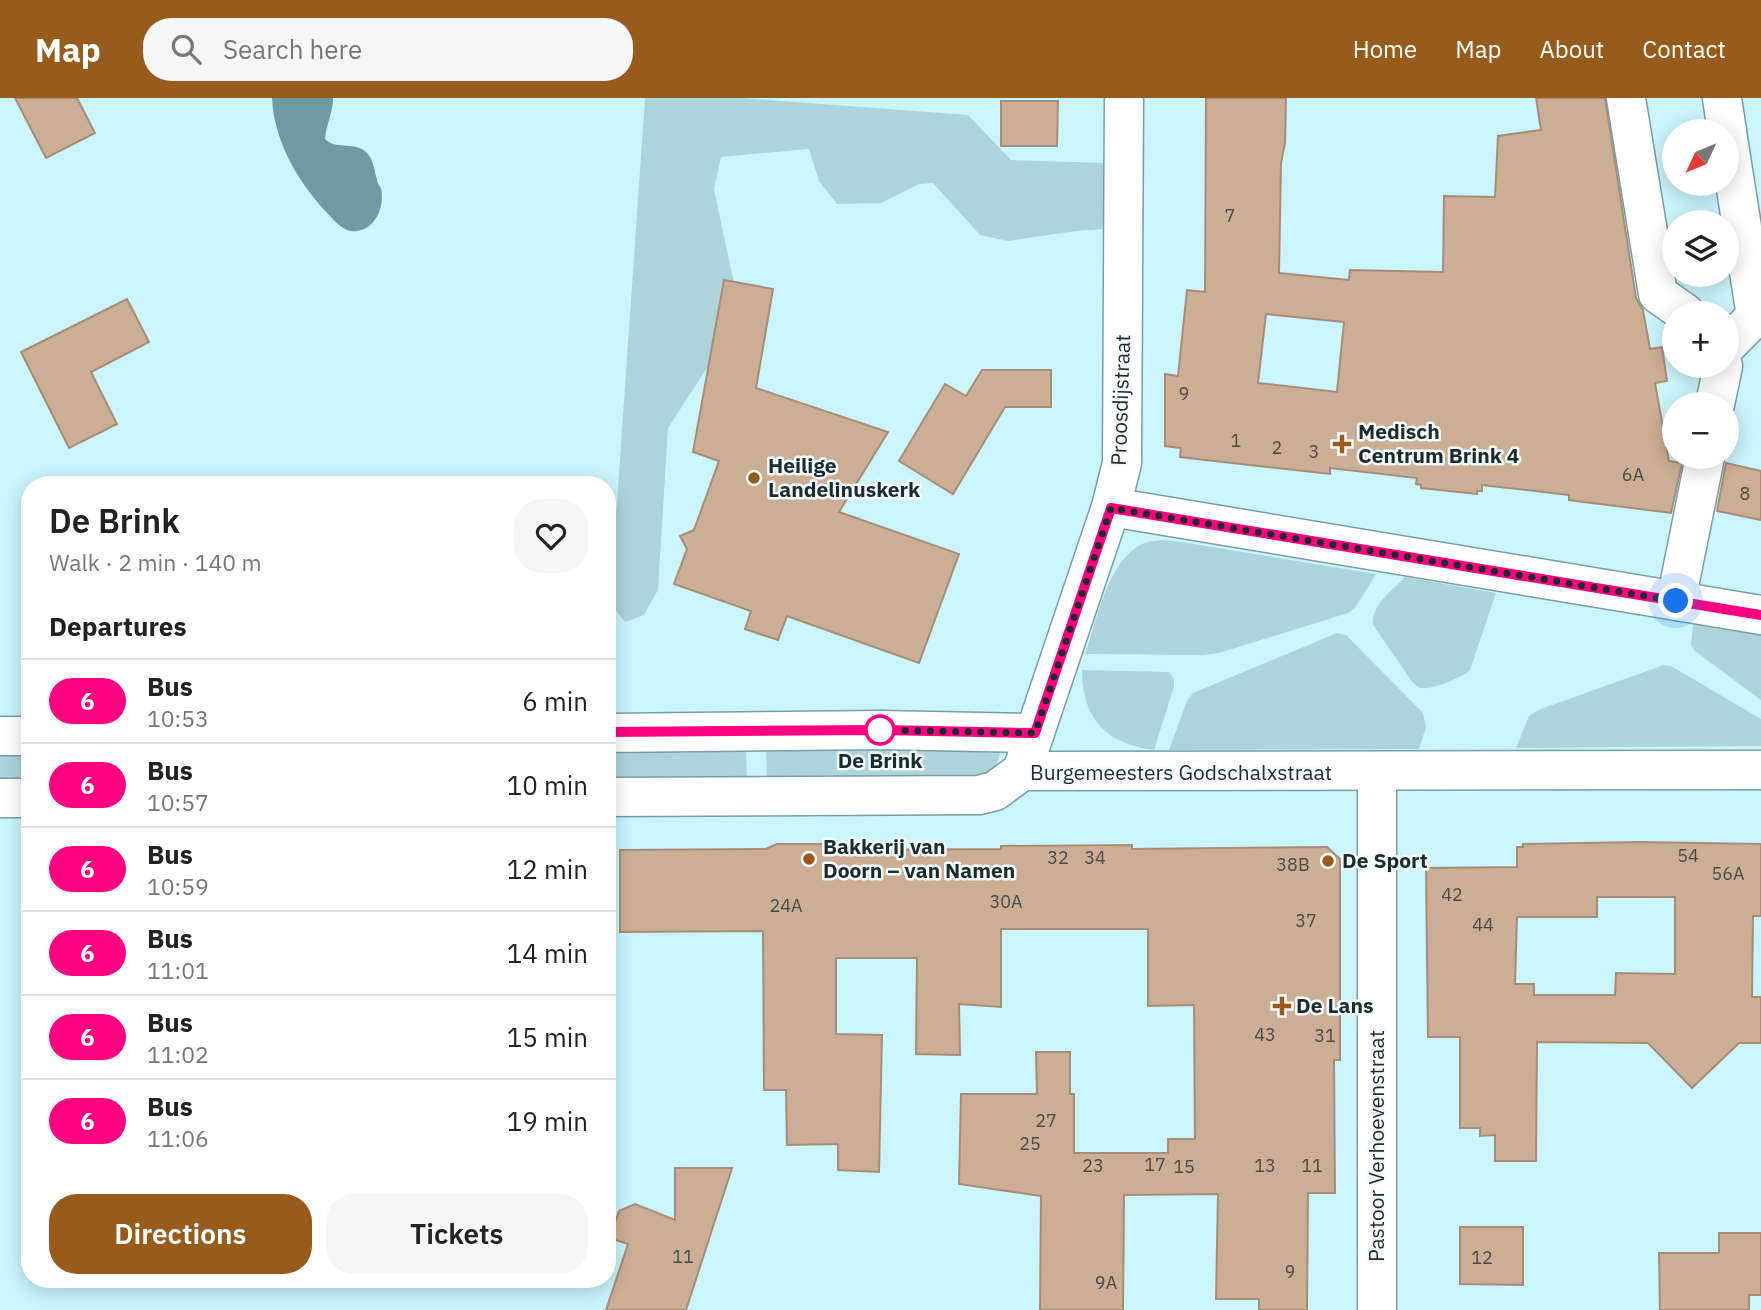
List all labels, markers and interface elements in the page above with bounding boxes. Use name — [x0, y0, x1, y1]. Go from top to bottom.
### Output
search box — [143, 18, 633, 81]
text: Map — [35, 28, 101, 71]
icon: search — [167, 30, 205, 68]
text: Search here — [223, 32, 362, 66]
text: Home — [1353, 33, 1417, 65]
text: Map — [1455, 33, 1501, 65]
text: About — [1539, 33, 1604, 65]
text: Contact — [1642, 33, 1726, 65]
north arrow — [1662, 119, 1740, 196]
map controls — [1662, 119, 1739, 469]
house number: 7 — [1225, 204, 1235, 227]
button: layers — [1662, 210, 1739, 287]
button: + — [1662, 301, 1739, 378]
street label: Proosdijstraat — [1104, 334, 1136, 466]
house number: 9 — [1179, 382, 1189, 405]
button: − — [1662, 392, 1739, 469]
place label: Medisch Centrum Brink 4 — [1358, 417, 1519, 469]
house number: 1 — [1231, 429, 1241, 452]
marker: Medisch Centrum Brink 4 — [1332, 434, 1352, 454]
house number: 2 — [1272, 436, 1282, 459]
house number: 3 — [1309, 440, 1319, 463]
place label: Heilige Landelinuskerk — [768, 451, 921, 503]
house number: 6A — [1622, 463, 1645, 486]
marker: Heilige Landelinuskerk — [746, 470, 762, 486]
house number: 8 — [1740, 482, 1750, 505]
text: De Brink — [49, 499, 180, 542]
button: heart — [514, 499, 588, 573]
text: Walk · 2 min · 140 m — [49, 547, 262, 577]
your location — [1658, 583, 1693, 618]
text: Departures — [49, 609, 187, 643]
text: Bus — [147, 669, 193, 703]
text: 6 min — [522, 684, 588, 718]
text: 6 — [80, 685, 95, 717]
text: 10:53 — [147, 703, 209, 733]
marker: De Brink — [865, 715, 895, 745]
place label: De Brink — [838, 746, 923, 774]
text: Bus — [147, 753, 193, 787]
street label: Burgemeesters Godschalxstraat — [1030, 758, 1332, 786]
text: 10 min — [507, 768, 588, 802]
text: 6 — [80, 769, 95, 801]
text: 10:57 — [147, 787, 209, 817]
place label: Bakkerij van Doorn – van Namen — [823, 832, 1015, 884]
text: Bus — [147, 837, 193, 871]
house number: 54 — [1677, 844, 1699, 867]
house number: 32 — [1047, 846, 1069, 869]
house number: 34 — [1084, 846, 1106, 869]
place label: De Sport — [1342, 846, 1428, 874]
marker: Bakkerij van Doorn – van Namen — [801, 851, 817, 867]
text: 12 min — [507, 852, 588, 886]
text: 6 — [80, 853, 95, 885]
house number: 38B — [1276, 853, 1310, 876]
marker: De Sport — [1320, 853, 1336, 869]
house number: 56A — [1711, 862, 1745, 885]
text: 10:59 — [147, 871, 209, 901]
house number: 42 — [1441, 883, 1463, 906]
house number: 30A — [989, 890, 1023, 913]
house number: 24A — [769, 894, 803, 917]
house number: 37 — [1295, 909, 1317, 932]
house number: 44 — [1472, 913, 1494, 936]
text: Bus — [147, 921, 193, 955]
text: 14 min — [507, 936, 588, 970]
text: 6 — [80, 937, 95, 969]
text: 11:01 — [147, 955, 209, 985]
place label: De Lans — [1296, 991, 1374, 1019]
marker: De Lans — [1274, 998, 1290, 1014]
text: Bus — [147, 1005, 193, 1039]
text: 15 min — [507, 1020, 588, 1054]
text: 6 — [80, 1021, 95, 1053]
house number: 43 — [1254, 1023, 1276, 1046]
house number: 31 — [1314, 1024, 1336, 1047]
street label: Pastoor Verhoevenstraat — [1362, 1030, 1390, 1262]
text: 11:02 — [147, 1039, 209, 1069]
text: Bus — [147, 1089, 193, 1123]
text: 19 min — [507, 1104, 588, 1138]
text: 6 — [80, 1105, 95, 1137]
house number: 27 — [1035, 1109, 1057, 1132]
text: 11:06 — [147, 1123, 209, 1153]
house number: 25 — [1019, 1132, 1041, 1155]
house number: 17 — [1144, 1153, 1166, 1176]
house number: 23 — [1082, 1154, 1104, 1177]
house number: 13 — [1254, 1154, 1276, 1177]
house number: 11 — [1301, 1154, 1323, 1177]
house number: 15 — [1173, 1155, 1195, 1178]
button: Directions — [49, 1194, 312, 1274]
button: Tickets — [326, 1194, 588, 1274]
house number: 11 — [672, 1245, 694, 1268]
house number: 12 — [1471, 1246, 1493, 1269]
house number: 9 — [1285, 1260, 1295, 1283]
house number: 9A — [1095, 1271, 1118, 1294]

